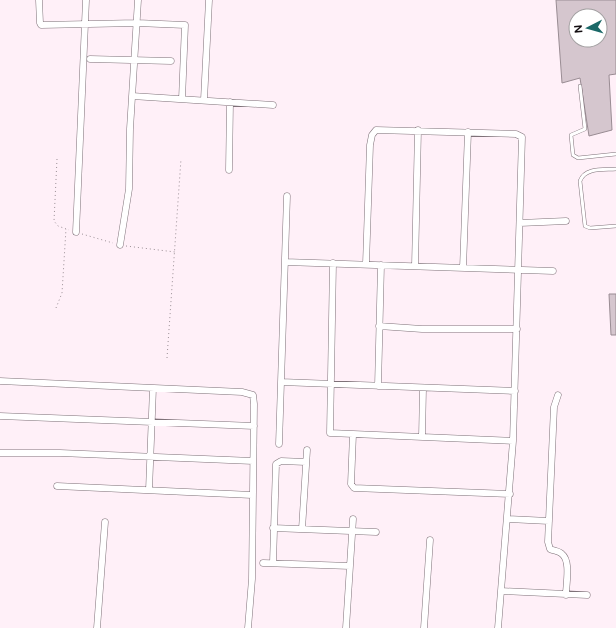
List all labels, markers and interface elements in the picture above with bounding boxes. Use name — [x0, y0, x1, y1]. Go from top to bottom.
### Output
north arrow — [568, 8, 608, 48]
text: N — [572, 24, 585, 34]

